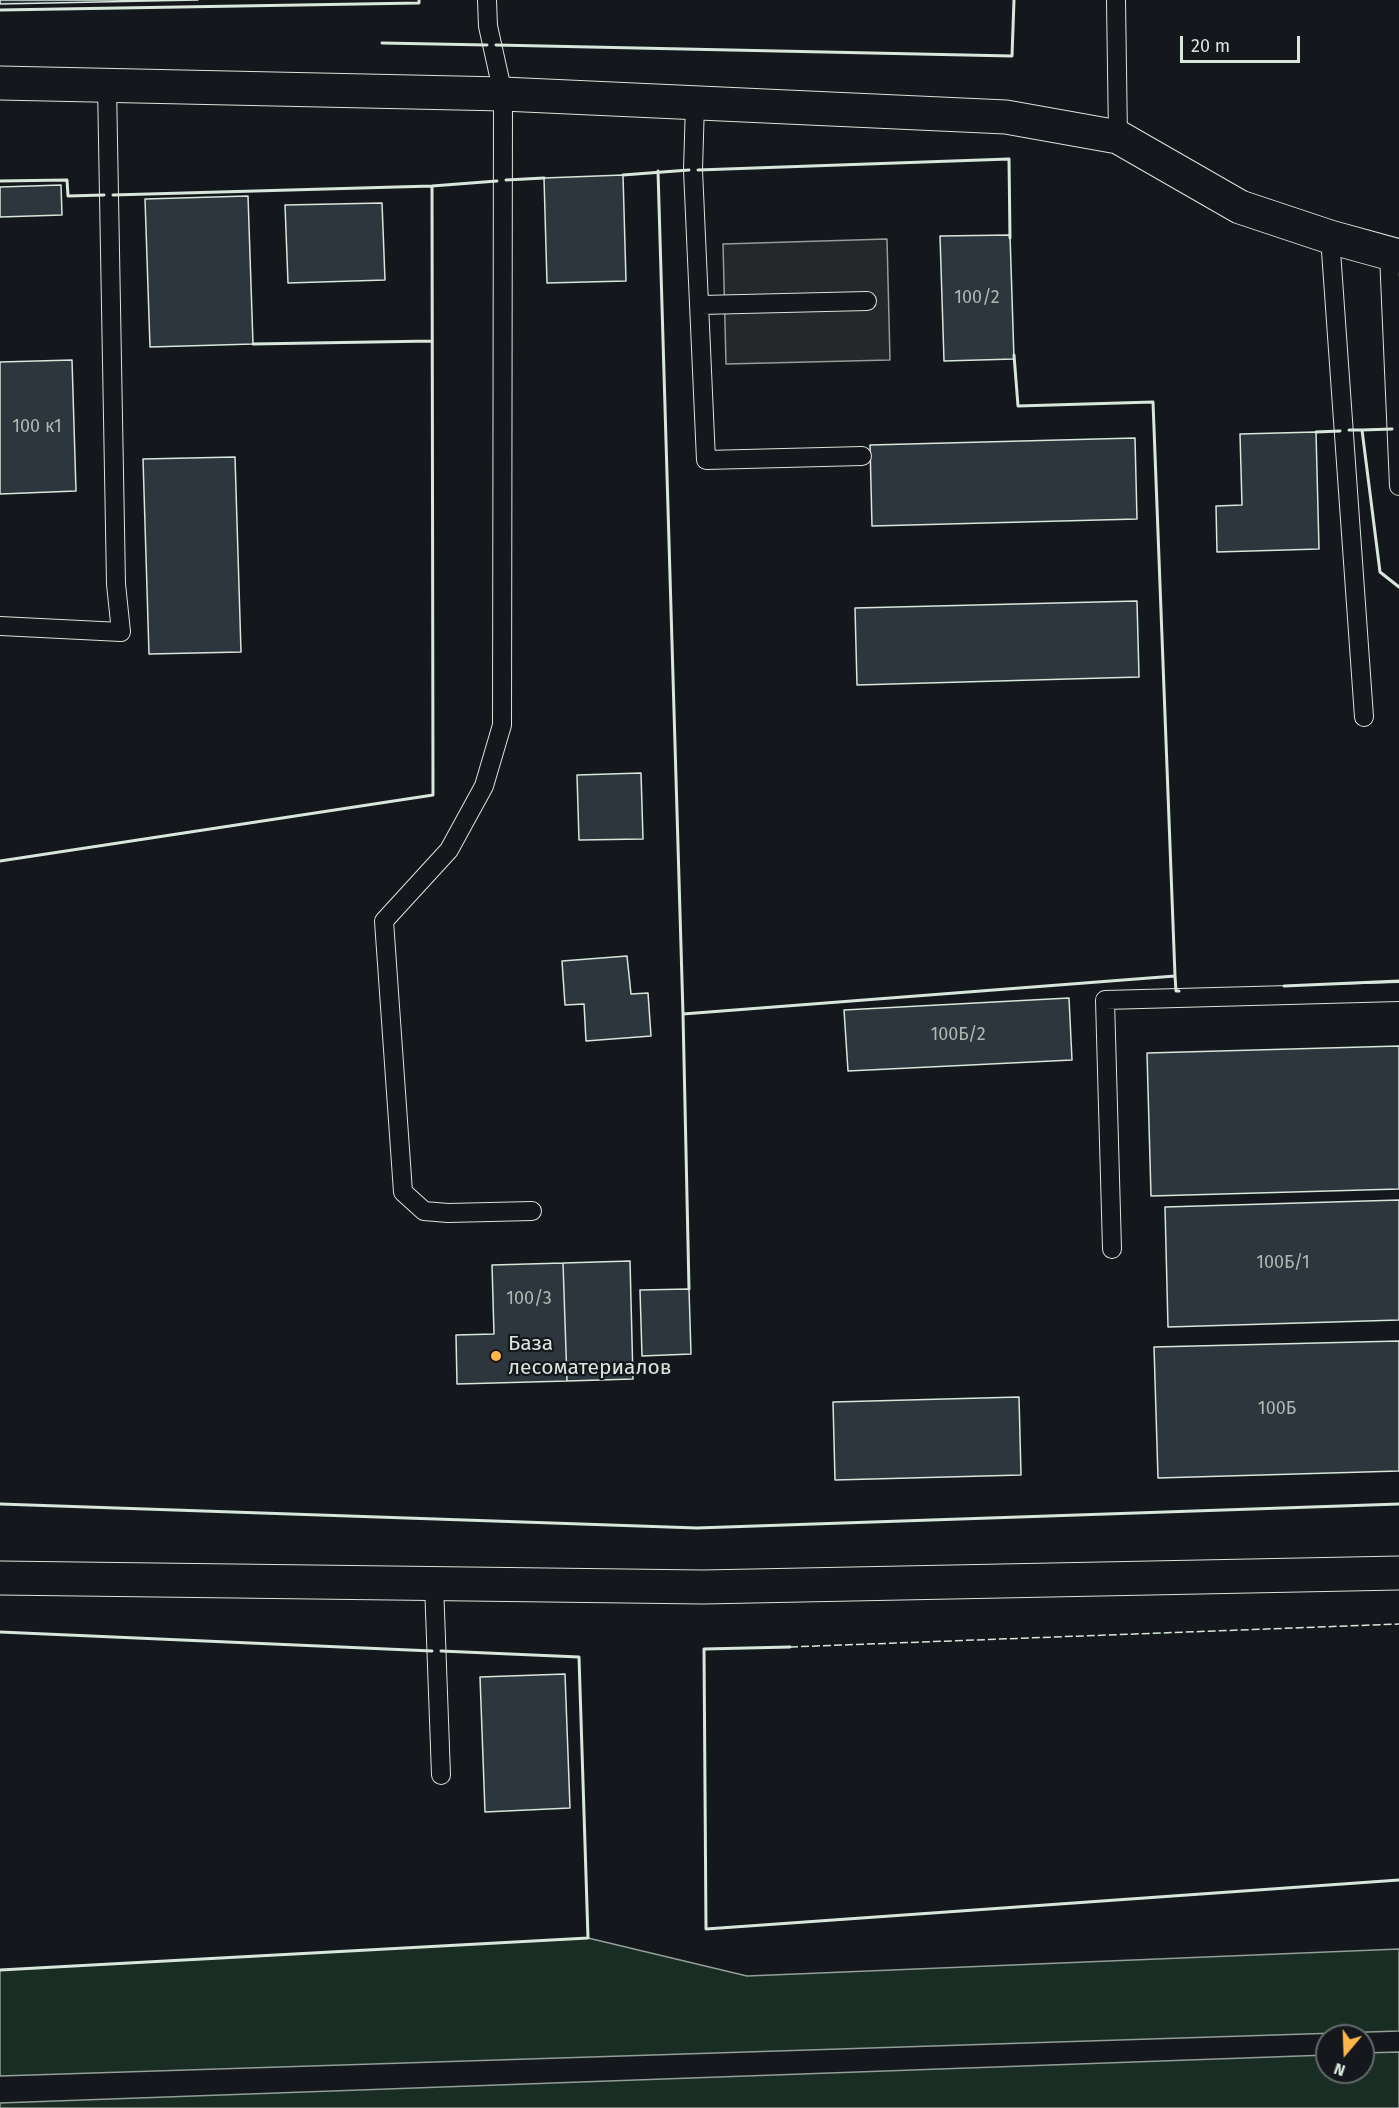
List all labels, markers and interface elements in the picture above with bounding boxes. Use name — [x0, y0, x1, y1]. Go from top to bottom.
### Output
scale bar — [1183, 24, 1303, 62]
text: 20 m — [1191, 35, 1230, 57]
house number: 100/2 — [954, 287, 1000, 309]
house number: 100 к1 — [12, 416, 62, 438]
house number: 100Б/2 — [930, 1024, 986, 1046]
house number: 100Б/1 — [1256, 1252, 1310, 1274]
house number: 100/3 — [506, 1288, 552, 1310]
place label: База лесоматериалов — [508, 1331, 672, 1381]
marker: База лесоматериалов — [489, 1349, 503, 1363]
house number: 100Б — [1258, 1398, 1296, 1420]
north arrow — [1315, 2024, 1375, 2084]
text: N — [1332, 2059, 1348, 2080]

